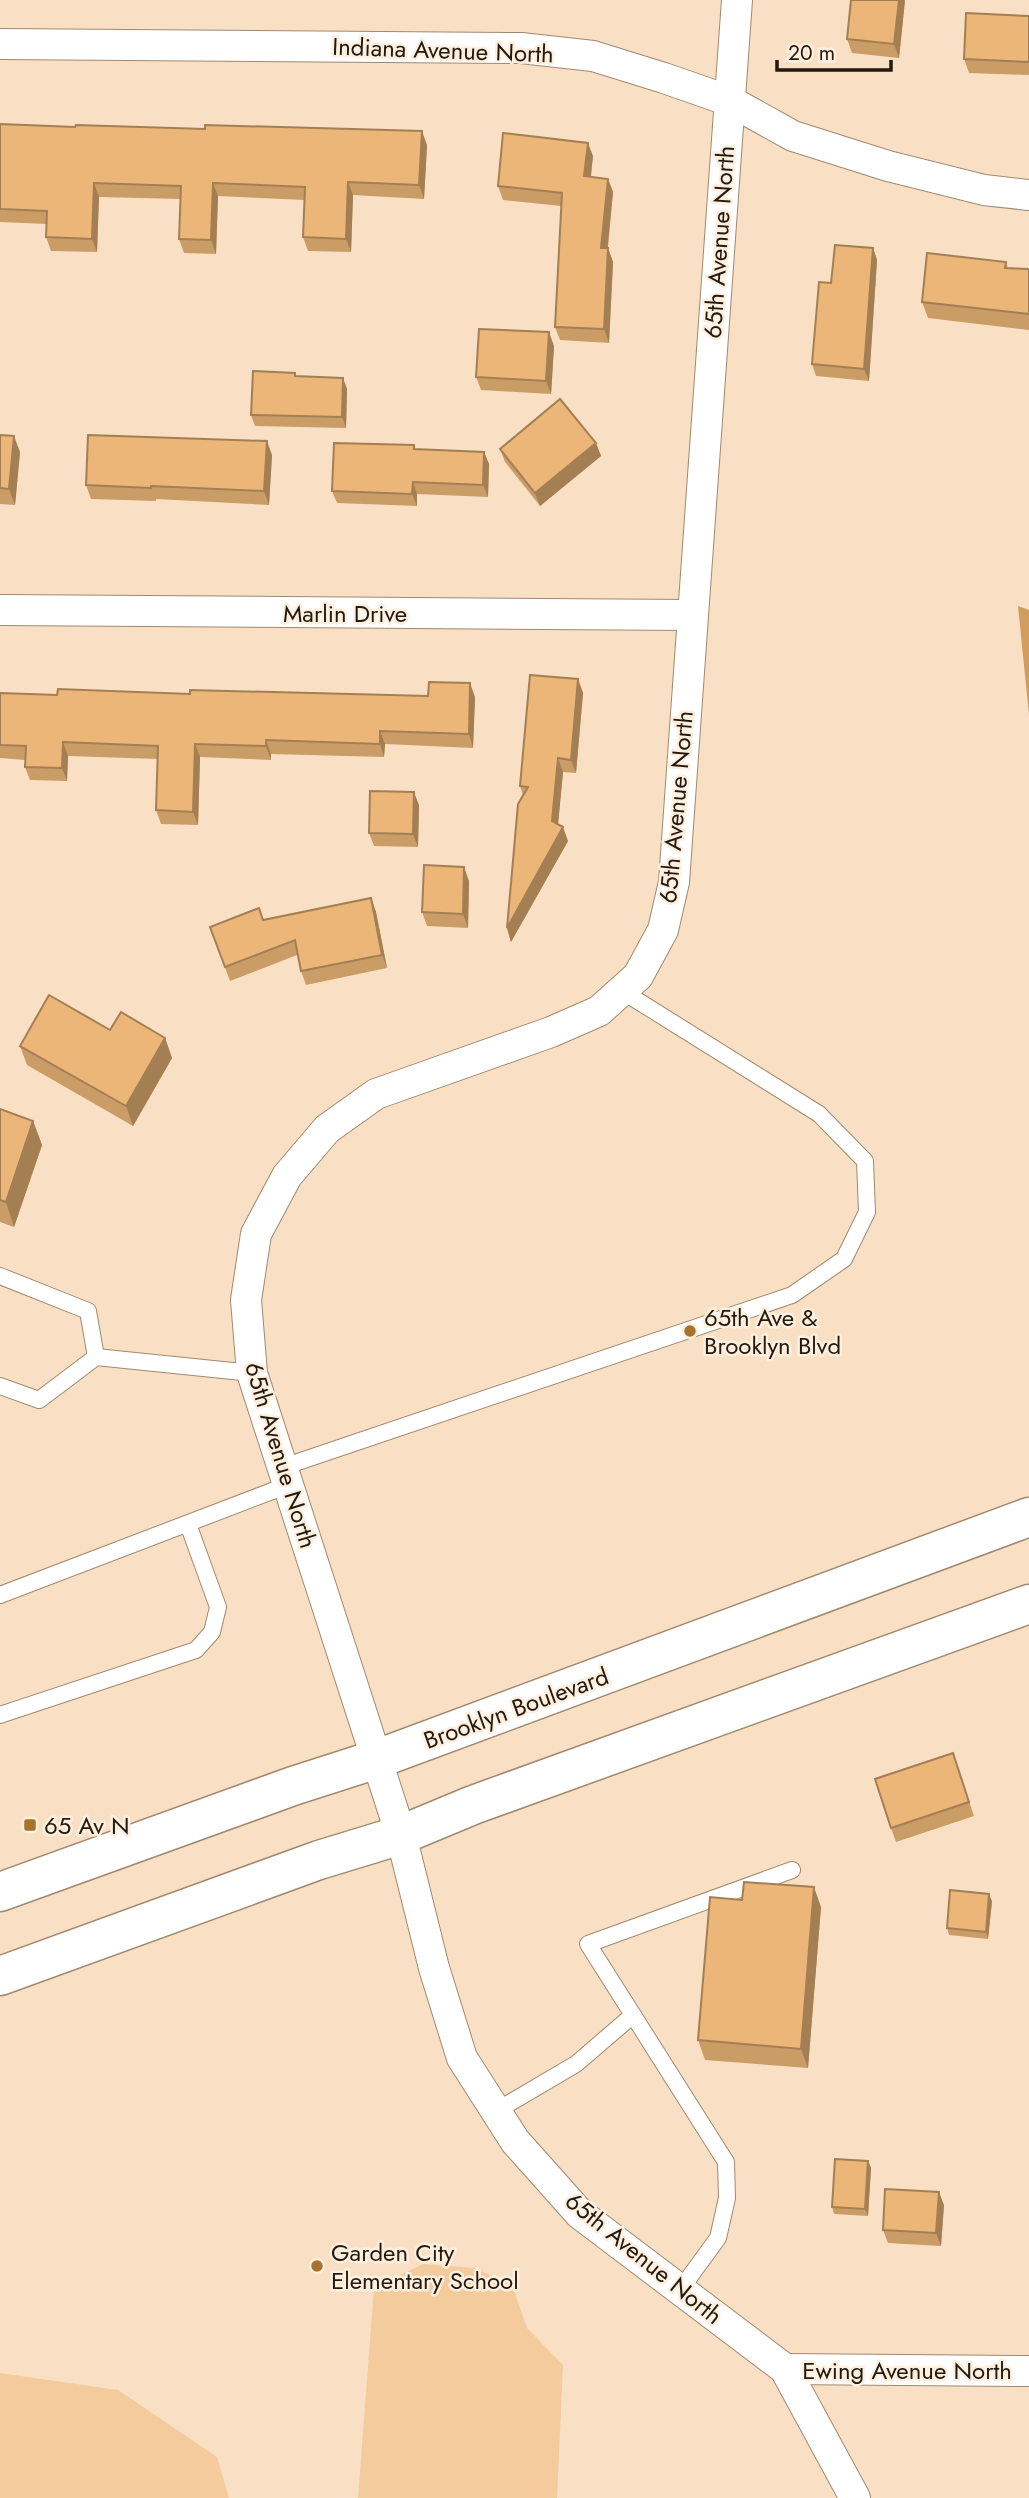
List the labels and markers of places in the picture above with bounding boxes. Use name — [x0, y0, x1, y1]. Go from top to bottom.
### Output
place label: 65th Ave & Brooklyn Blvd — [704, 1300, 841, 1363]
marker: 65th Ave & Brooklyn Blvd — [682, 1323, 698, 1339]
place label: 65 Av N — [44, 1808, 130, 1843]
marker: 65 Av N — [22, 1817, 38, 1833]
place label: Garden City Elementary School — [331, 2235, 519, 2298]
marker: Garden City Elementary School — [309, 2258, 325, 2274]

